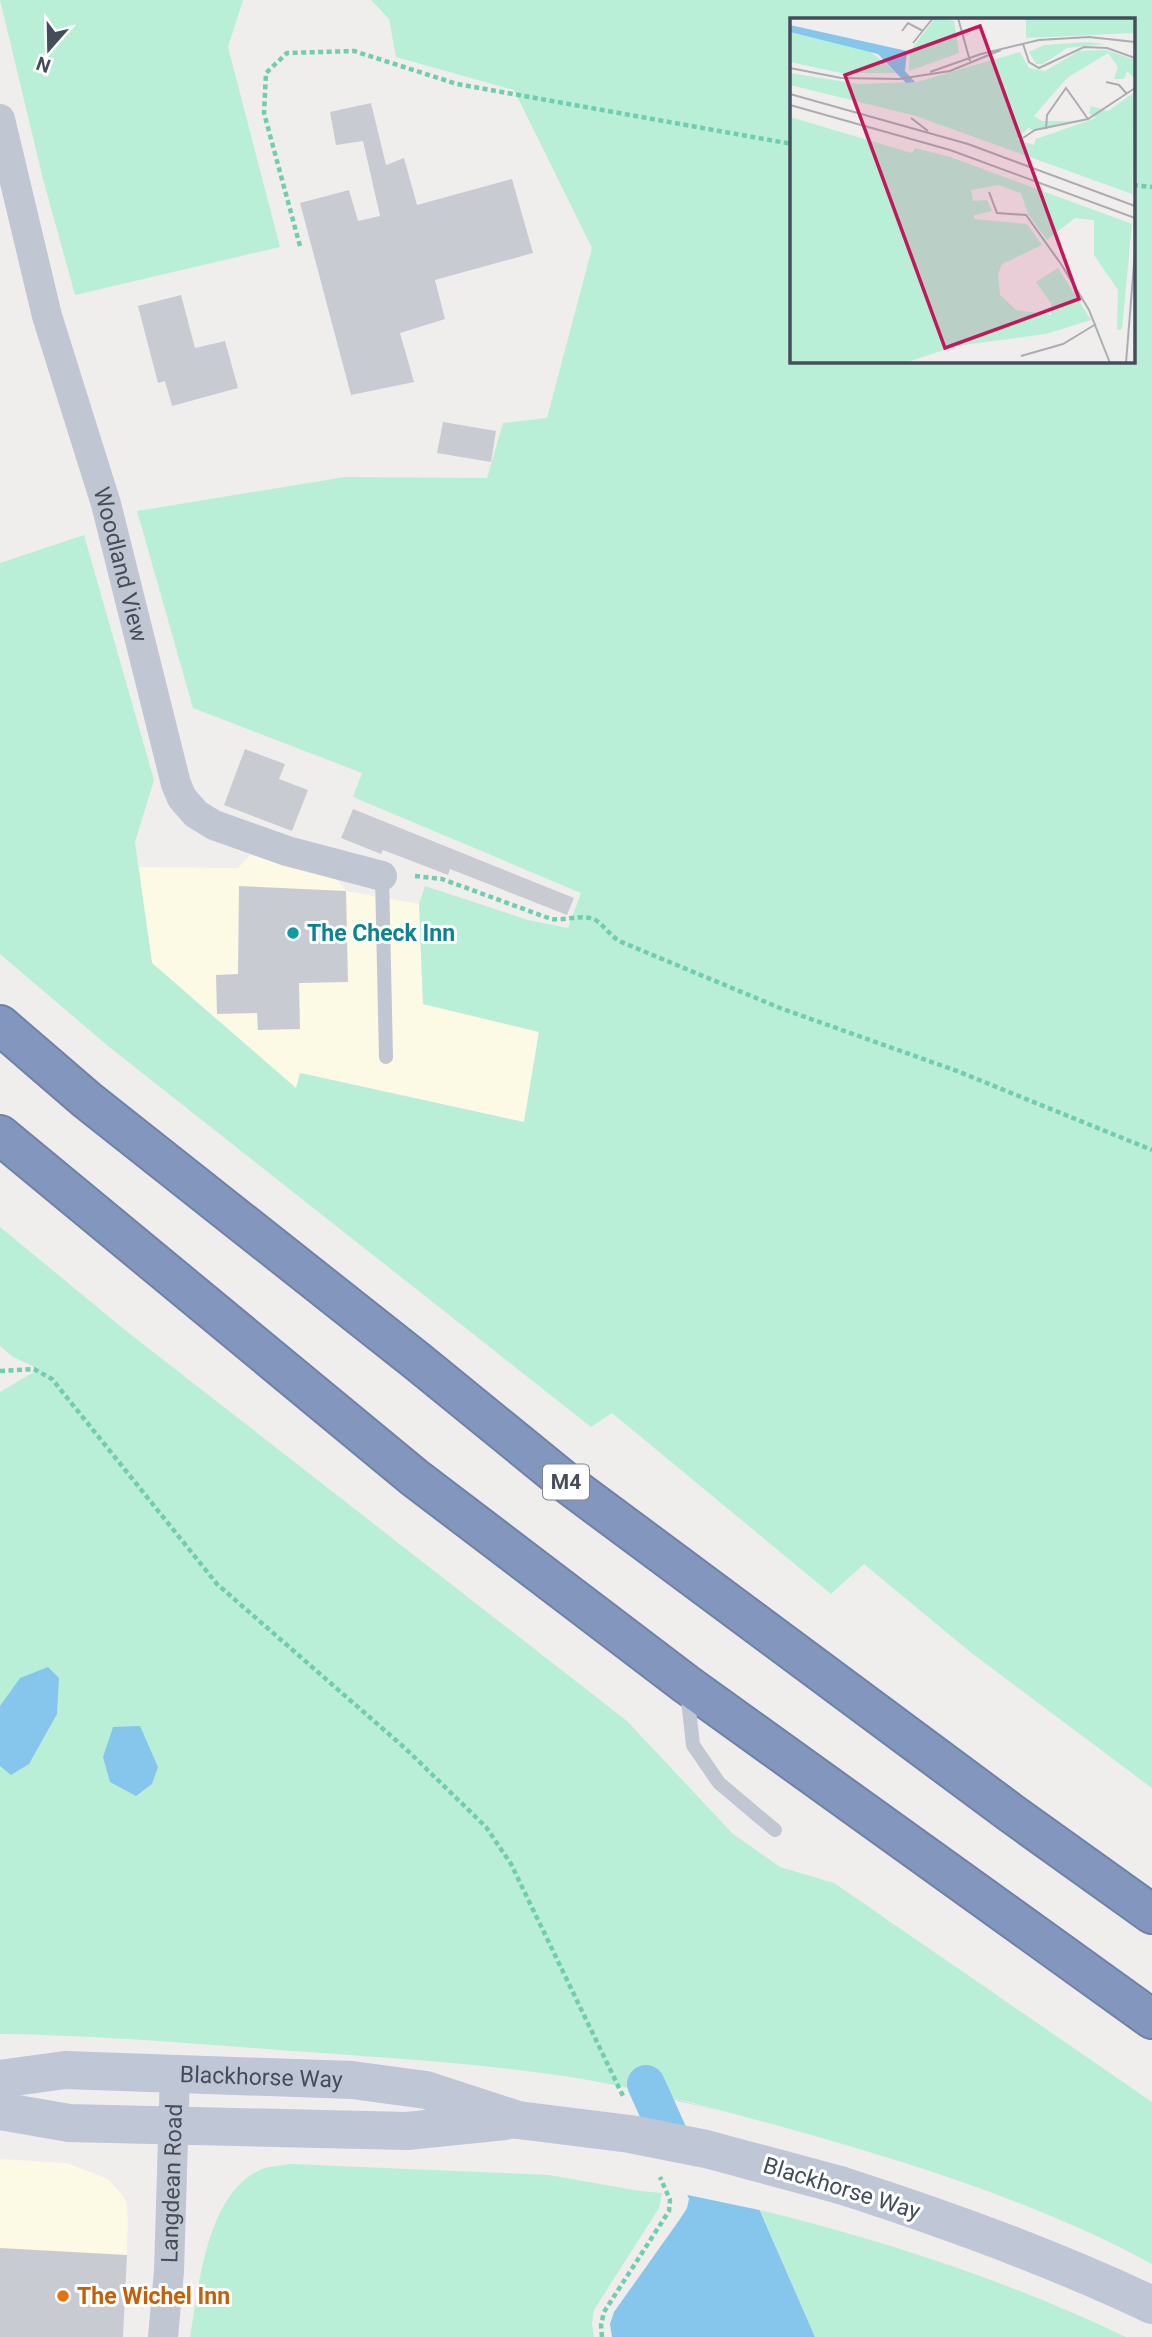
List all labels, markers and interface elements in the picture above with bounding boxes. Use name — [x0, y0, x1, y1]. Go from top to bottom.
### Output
north arrow — [14, 14, 84, 84]
inset map — [790, 18, 1134, 362]
text: N — [33, 51, 54, 78]
street label: Woodland View — [88, 484, 153, 645]
place label: The Check Inn — [307, 920, 455, 947]
marker: The Check Inn — [285, 925, 301, 941]
road number: M4 — [543, 1464, 589, 1500]
street label: Blackhorse Way — [179, 2061, 343, 2094]
street label: Langdean Road — [156, 2103, 188, 2263]
street label: Blackhorse Way — [760, 2152, 924, 2225]
place label: The Wichel Inn — [77, 2283, 230, 2310]
marker: The Wichel Inn — [55, 2288, 71, 2304]

